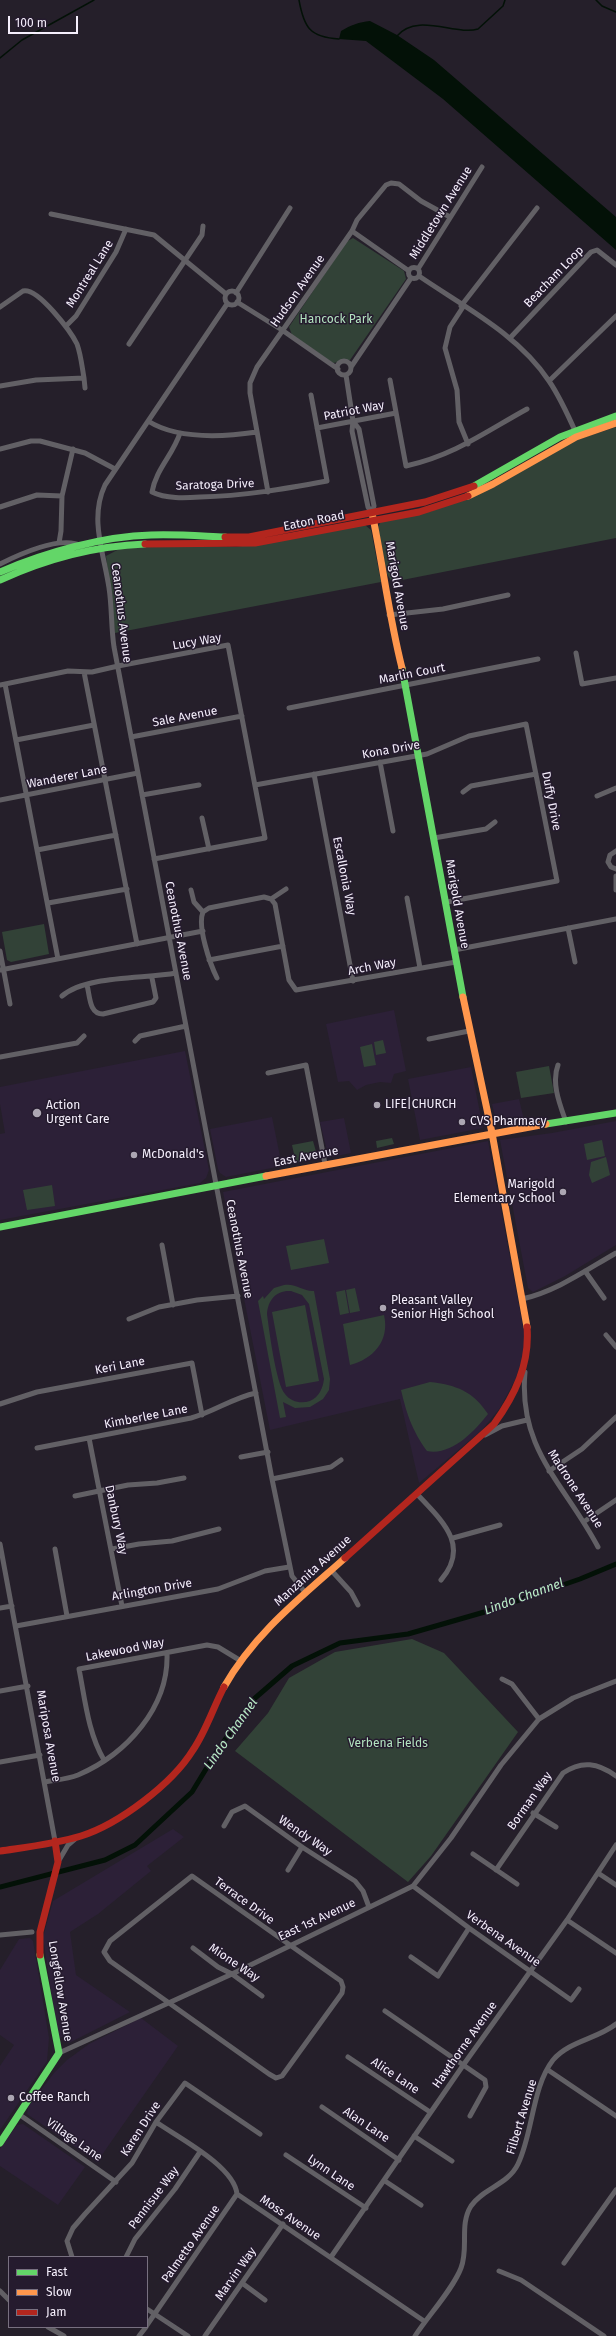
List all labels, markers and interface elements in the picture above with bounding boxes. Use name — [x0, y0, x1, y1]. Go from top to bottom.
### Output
scale bar — [10, 8, 80, 34]
text: 100 m — [15, 16, 47, 30]
street label: Middletown Avenue — [407, 164, 475, 262]
street label: Montreal Lane — [63, 237, 117, 311]
street label: Beacham Loop — [521, 243, 587, 311]
street label: Hudson Avenue — [268, 252, 328, 330]
park label: Hancock Park — [300, 313, 372, 327]
street label: Patriot Way — [322, 398, 386, 424]
street label: Saratoga Drive — [175, 476, 255, 494]
street label: Eaton Road — [282, 508, 346, 534]
street label: Marigold Avenue — [382, 540, 412, 632]
street label: Ceanothus Avenue — [108, 562, 134, 664]
street label: Lucy Way — [171, 631, 223, 653]
street label: Marlin Court — [378, 661, 446, 687]
street label: Sale Avenue — [151, 704, 219, 730]
street label: Kona Drive — [361, 738, 421, 762]
street label: Wanderer Lane — [26, 762, 108, 792]
street label: Duffy Drive — [538, 770, 564, 832]
street label: Escallonia Way — [329, 835, 359, 917]
street label: Marigold Avenue — [442, 858, 472, 950]
street label: Ceanothus Avenue — [161, 880, 195, 982]
street label: Arch Way — [347, 955, 397, 979]
place label: LIFE|CHURCH — [385, 1098, 457, 1112]
place label: Action Urgent Care — [46, 1099, 109, 1127]
marker: LIFE|CHURCH — [372, 1100, 382, 1110]
marker: Action Urgent Care — [31, 1107, 43, 1119]
place label: CVS Pharmacy — [470, 1115, 546, 1129]
marker: CVS Pharmacy — [457, 1117, 467, 1127]
street label: East Avenue — [272, 1144, 340, 1170]
place label: McDonald's — [142, 1148, 204, 1162]
marker: McDonald's — [129, 1150, 139, 1160]
place label: Marigold Elementary School — [453, 1178, 555, 1206]
marker: Marigold Elementary School — [558, 1187, 568, 1197]
street label: Ceanothus Avenue — [222, 1198, 256, 1300]
place label: Pleasant Valley Senior High School — [391, 1294, 494, 1322]
marker: Pleasant Valley Senior High School — [378, 1303, 388, 1313]
street label: Keri Lane — [94, 1354, 146, 1378]
street label: Kimberlee Lane — [103, 1402, 189, 1432]
street label: Madrone Avenue — [544, 1447, 606, 1531]
street label: Danbury Way — [102, 1484, 130, 1556]
street label: Manzanita Avenue — [272, 1533, 354, 1609]
water label: Lindo Channel — [482, 1575, 566, 1619]
street label: Arlington Drive — [111, 1576, 193, 1604]
street label: Lakewood Way — [84, 1635, 166, 1665]
street label: Mariposa Avenue — [33, 1689, 63, 1783]
water label: Lindo Channel — [201, 1695, 261, 1773]
park label: Verbena Fields — [348, 1737, 428, 1751]
street label: Borman Way — [505, 1769, 555, 1833]
street label: Wendy Way — [276, 1813, 334, 1859]
street label: Terrace Drive — [211, 1874, 277, 1928]
street label: East 1st Avenue — [276, 1896, 358, 1944]
street label: Verbena Avenue — [463, 1908, 543, 1970]
street label: Longfellow Avenue — [45, 1940, 75, 2042]
street label: Mione Way — [206, 1941, 262, 1985]
street label: Hawthorne Avenue — [430, 1999, 500, 2091]
street label: Alice Lane — [368, 2055, 422, 2097]
street label: Filbert Avenue — [504, 2078, 540, 2156]
place label: Coffee Ranch — [19, 2091, 90, 2105]
marker: Coffee Ranch — [6, 2093, 16, 2103]
street label: Karen Drive — [118, 2099, 164, 2159]
street label: Alan Lane — [340, 2104, 392, 2146]
street label: Village Lane — [43, 2115, 105, 2165]
street label: Lynn Lane — [304, 2152, 358, 2194]
street label: Pennisue Way — [126, 2164, 182, 2232]
street label: Moss Avenue — [257, 2192, 323, 2244]
street label: Palmetto Avenue — [159, 2202, 223, 2286]
street label: Marvin Way — [212, 2245, 260, 2303]
legend — [8, 2256, 148, 2328]
text: Fast — [46, 2265, 68, 2279]
text: Slow — [46, 2285, 72, 2299]
text: Jam — [46, 2305, 66, 2319]

